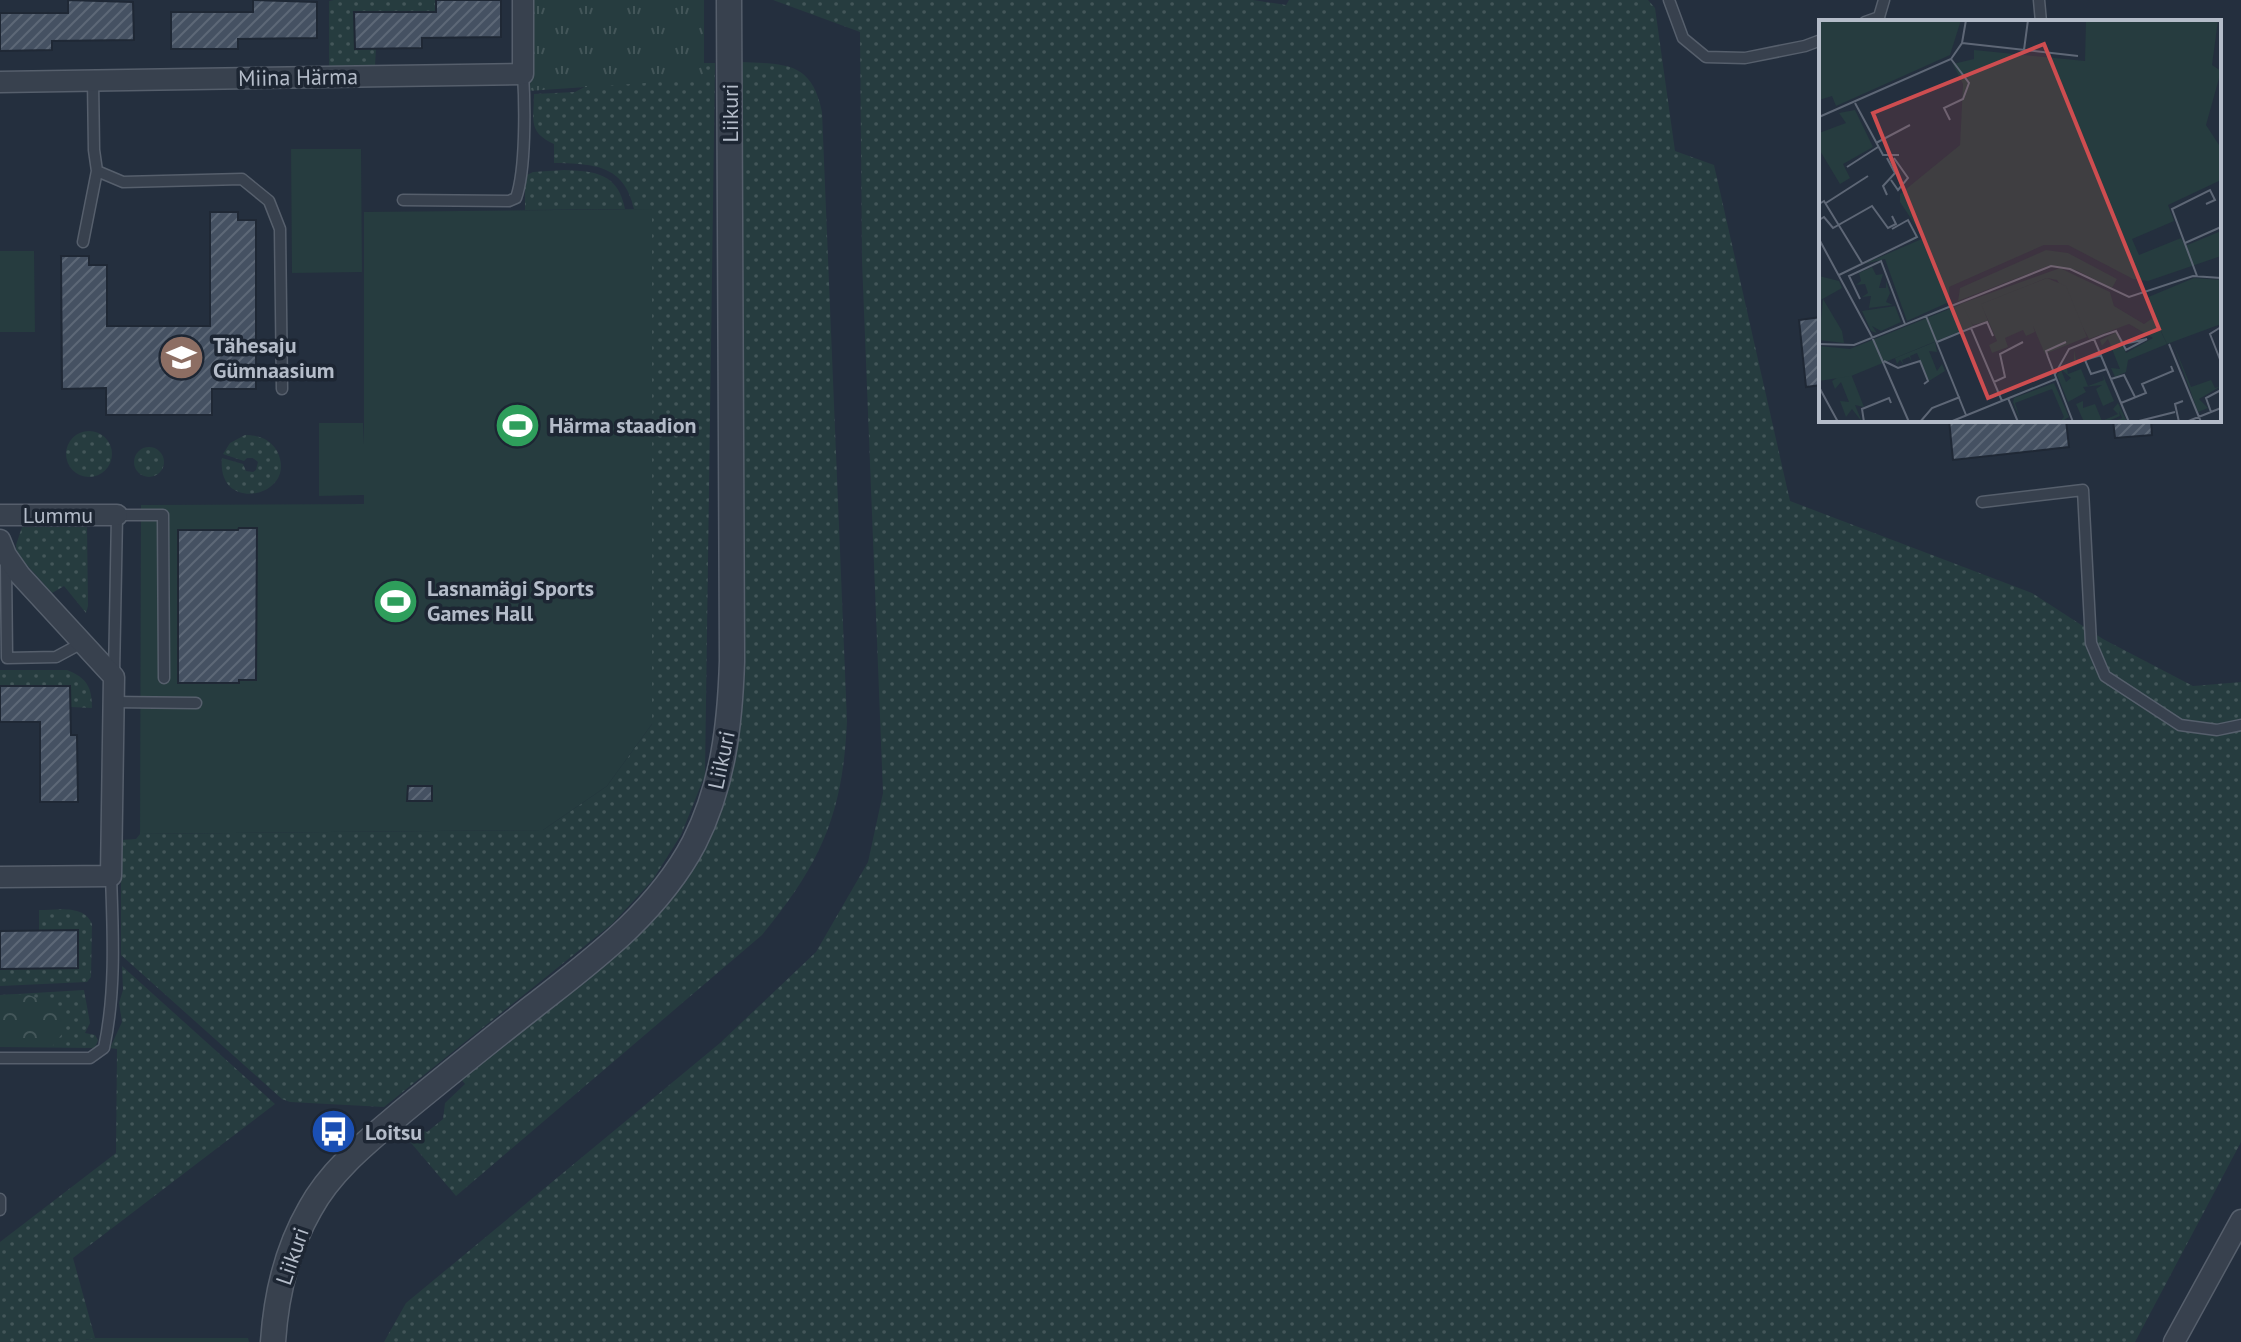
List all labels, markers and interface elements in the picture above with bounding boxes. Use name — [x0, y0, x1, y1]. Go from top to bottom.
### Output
inset map — [1819, 20, 2221, 422]
street label: Miina Härma — [238, 62, 358, 92]
street label: Liikuri — [716, 84, 744, 142]
place label: Tähesaju Gümnaasium — [213, 331, 335, 384]
school or university icon: Tähesaju Gümnaasium — [158, 334, 206, 382]
sports icon: Härma staadion — [494, 401, 542, 449]
place label: Härma staadion — [549, 411, 697, 439]
street label: Lummu — [23, 501, 93, 529]
place label: Lasnamägi Sports Games Hall — [427, 574, 594, 627]
sports icon: Lasnamägi Sports Games Hall — [372, 577, 420, 625]
street label: Liikuri — [701, 728, 741, 792]
bus stop icon: Loitsu — [310, 1108, 358, 1156]
place label: Loitsu — [365, 1118, 422, 1146]
street label: Liikuri — [269, 1224, 315, 1288]

